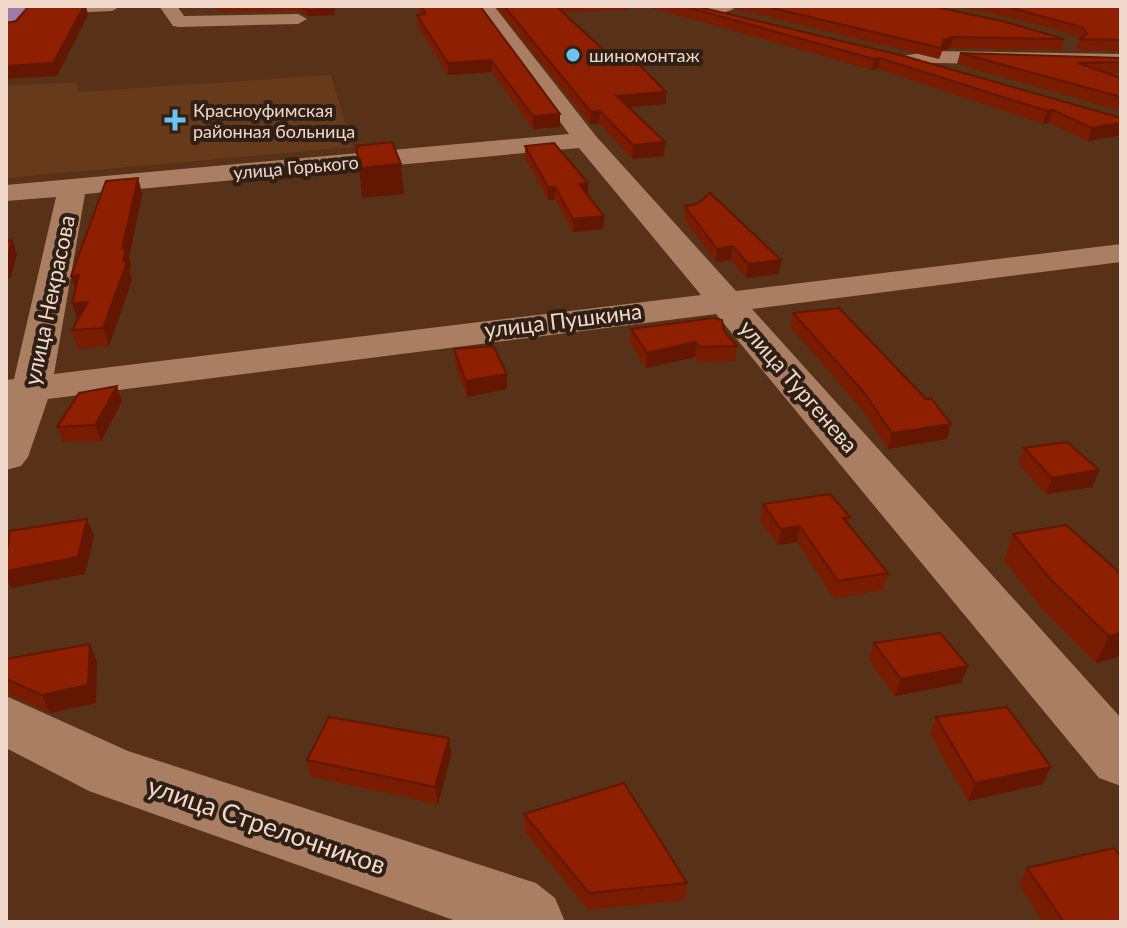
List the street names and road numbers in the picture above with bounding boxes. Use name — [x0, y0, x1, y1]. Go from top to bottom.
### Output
street label: улица Горького — [232, 151, 360, 183]
street label: улица Некрасова — [18, 213, 80, 387]
street label: улица Пушкина — [483, 297, 643, 343]
street label: улица Тургенева — [734, 314, 864, 458]
street label: улица Стрелочников — [144, 769, 390, 881]

